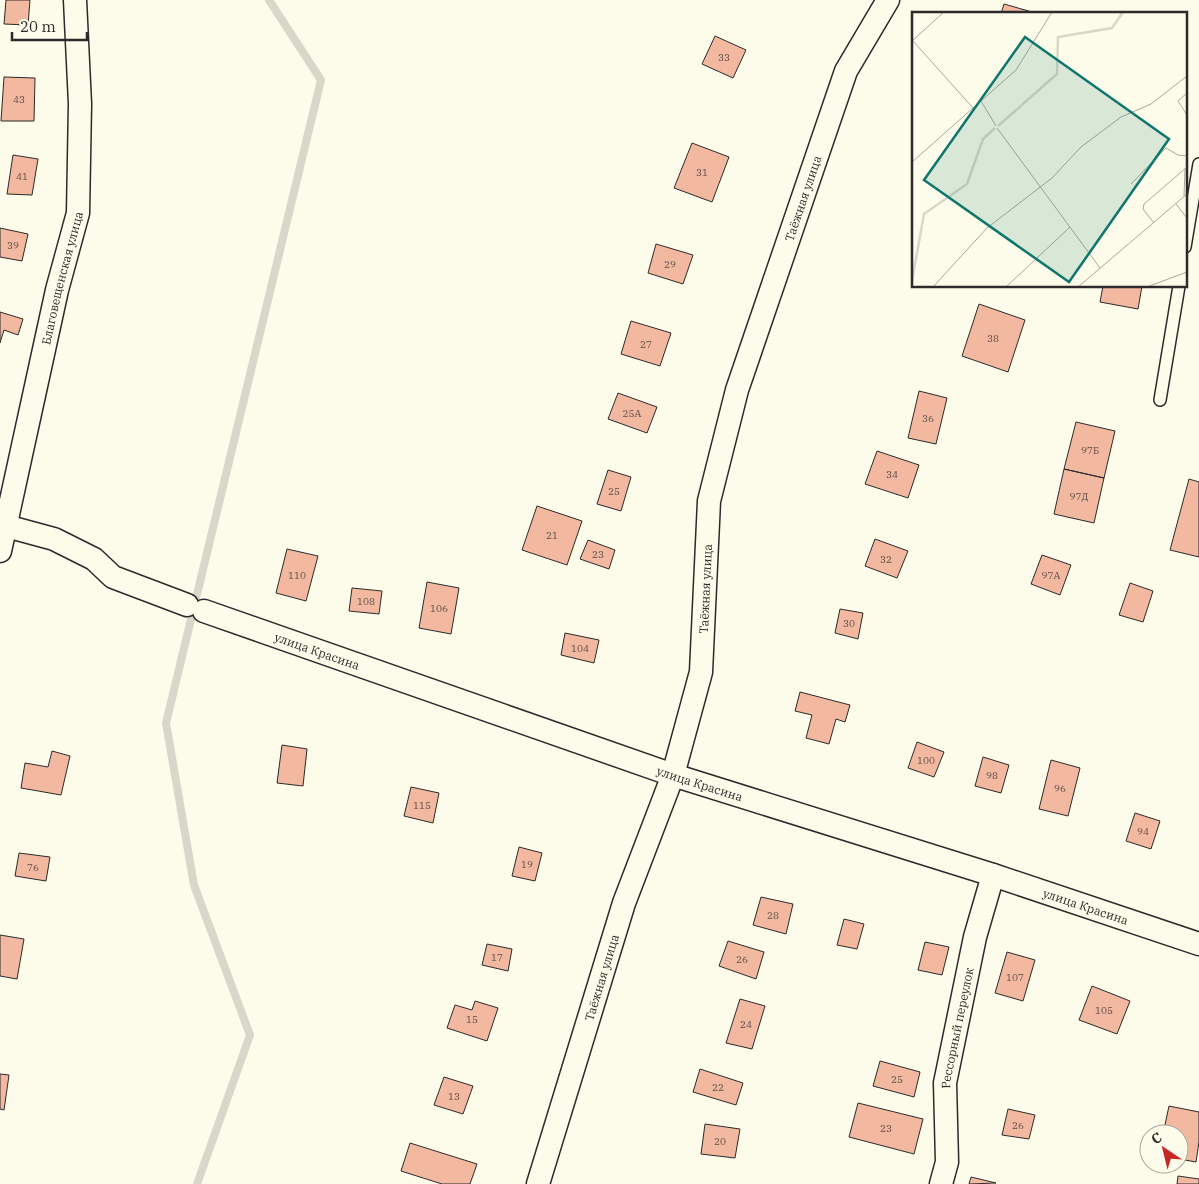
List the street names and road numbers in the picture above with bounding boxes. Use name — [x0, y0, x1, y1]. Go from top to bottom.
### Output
street label: Таёжная улица — [781, 153, 824, 243]
street label: Благовещенская улица — [38, 209, 86, 346]
street label: Таёжная улица — [695, 543, 715, 634]
street label: улица Красина — [273, 629, 362, 673]
street label: улица Красина — [655, 763, 745, 804]
street label: улица Красина — [1041, 885, 1131, 927]
street label: Таёжная улица — [581, 932, 622, 1023]
street label: Рессорный переулок — [937, 966, 976, 1089]

